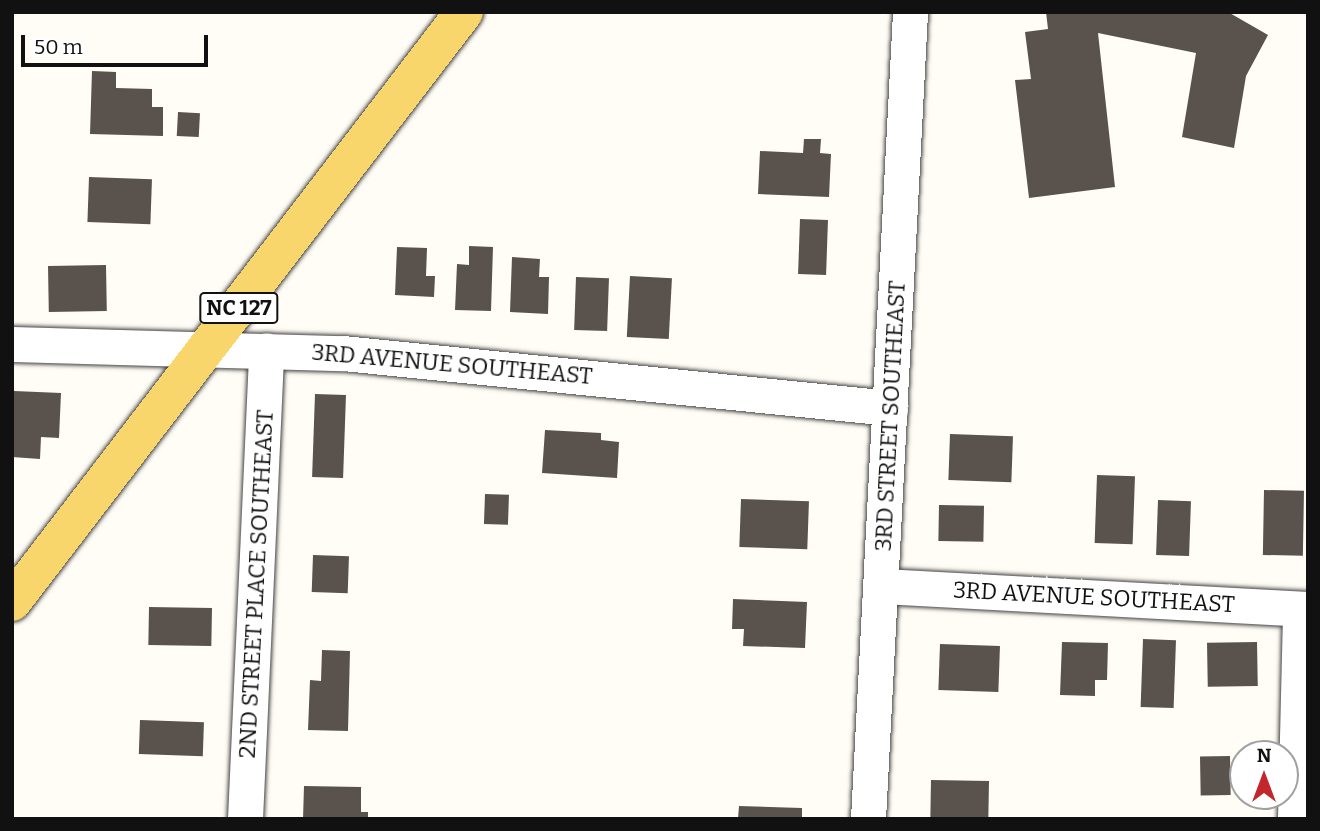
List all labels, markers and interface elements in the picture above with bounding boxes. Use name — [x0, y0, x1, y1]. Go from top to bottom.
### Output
scale bar — [24, 21, 212, 65]
text: 50 m — [34, 34, 83, 60]
street label: 3RD STREET SOUTHEAST — [869, 280, 911, 552]
road number: NC 127 — [199, 290, 279, 326]
street label: 3RD AVENUE SOUTHEAST — [310, 338, 594, 390]
street label: 2ND STREET PLACE SOUTHEAST — [233, 409, 279, 759]
street label: 3RD AVENUE SOUTHEAST — [953, 576, 1235, 618]
north arrow — [1229, 740, 1299, 810]
text: N — [1257, 744, 1271, 767]

